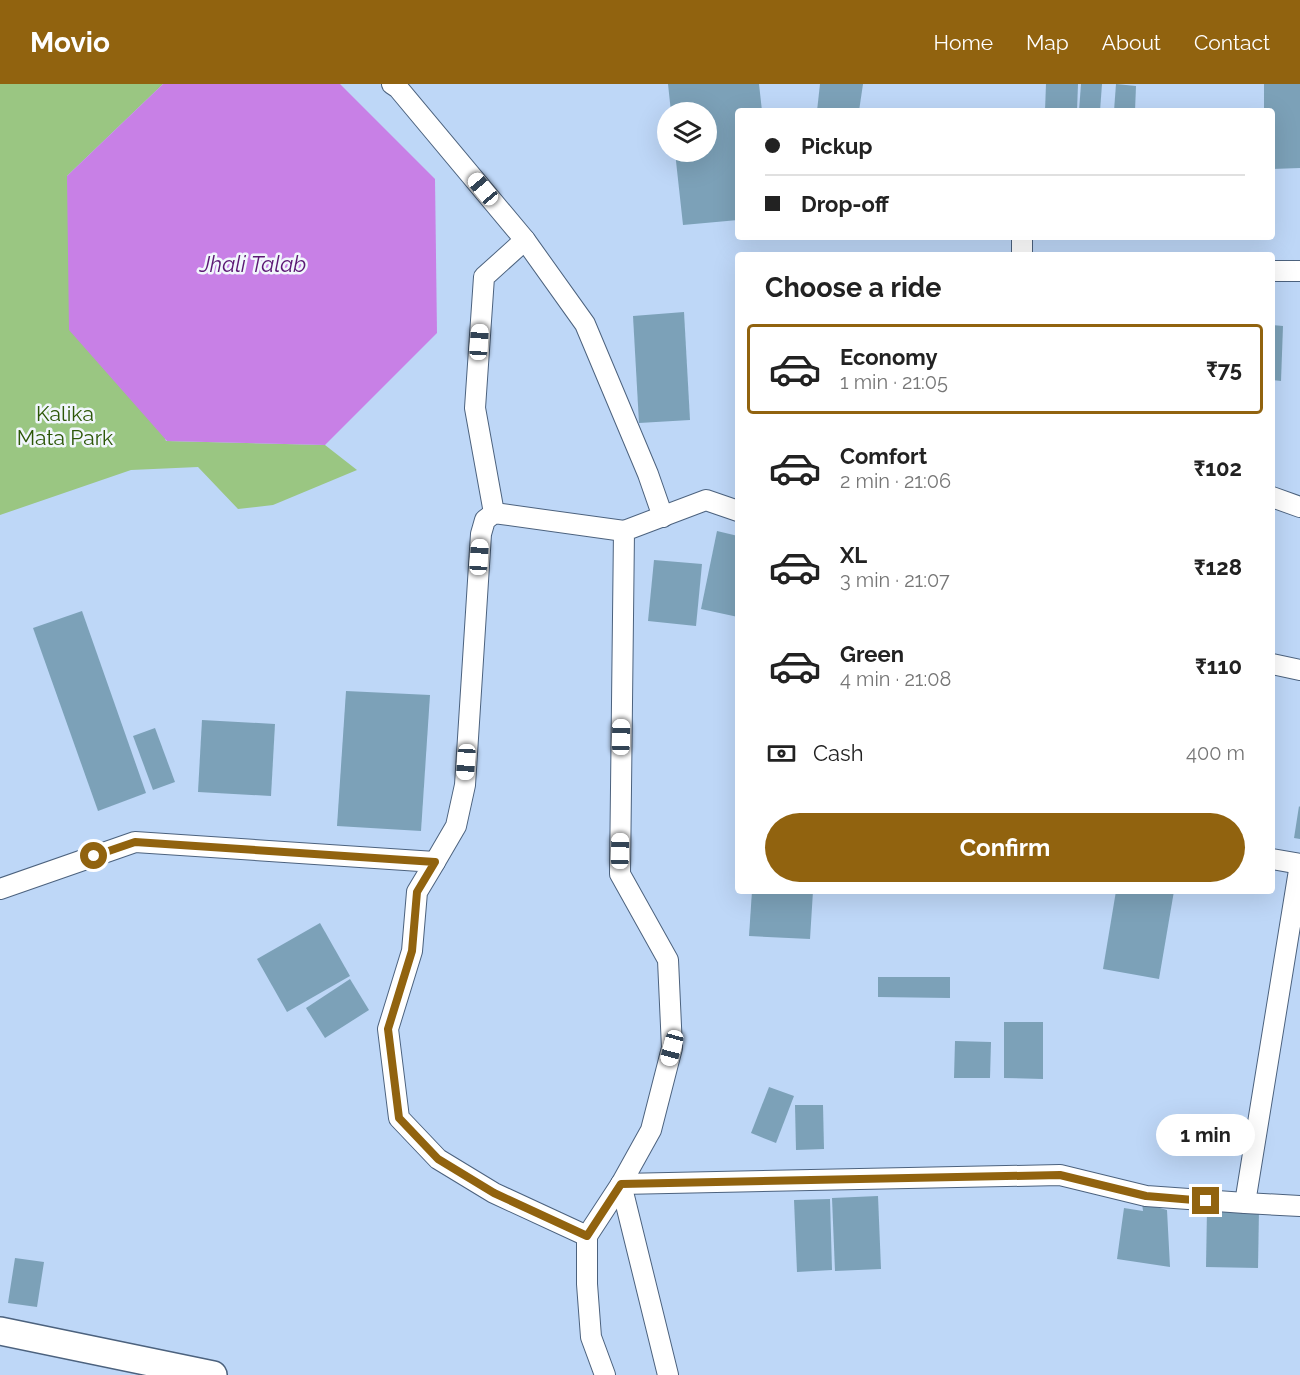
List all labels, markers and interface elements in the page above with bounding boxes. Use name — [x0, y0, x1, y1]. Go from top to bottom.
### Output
text: Movio — [30, 26, 110, 59]
text: Home — [934, 30, 993, 55]
text: Map — [1026, 30, 1069, 55]
text: About — [1102, 30, 1161, 55]
text: Contact — [1194, 30, 1270, 55]
map controls — [657, 102, 717, 162]
button: layers — [657, 102, 717, 162]
text: Pickup — [801, 133, 873, 159]
car — [465, 169, 501, 209]
text: Drop-off — [801, 191, 889, 217]
water label: Jhali Talab — [199, 251, 306, 277]
text: Choose a ride — [765, 272, 941, 303]
car — [469, 323, 489, 361]
icon: car — [768, 342, 822, 396]
text: Economy — [840, 344, 938, 370]
text: ₹75 — [1206, 356, 1242, 382]
text: 1 min · 21:05 — [840, 370, 948, 394]
park label: Kalika Mata Park — [17, 401, 113, 450]
icon: car — [768, 441, 822, 495]
text: Comfort — [840, 443, 927, 469]
text: ₹102 — [1193, 455, 1242, 481]
text: 2 min · 21:06 — [840, 469, 951, 493]
car — [469, 538, 489, 576]
icon: car — [768, 540, 822, 594]
text: XL — [840, 542, 867, 568]
text: ₹128 — [1194, 554, 1242, 580]
text: 3 min · 21:07 — [840, 568, 950, 592]
icon: car — [768, 639, 822, 693]
text: Green — [840, 641, 904, 667]
text: ₹110 — [1195, 653, 1242, 679]
text: 4 min · 21:08 — [840, 667, 951, 691]
car — [612, 719, 630, 755]
icon: cash — [765, 737, 798, 770]
text: Cash — [813, 740, 864, 766]
text: 400 m — [1186, 741, 1245, 765]
car — [456, 743, 476, 781]
button: Confirm — [765, 813, 1245, 882]
car — [611, 833, 629, 869]
route start — [80, 842, 107, 869]
car — [659, 1028, 685, 1068]
callout: 1 min — [1156, 1114, 1256, 1156]
text: 1 min — [1180, 1123, 1231, 1147]
route end — [1192, 1187, 1219, 1214]

